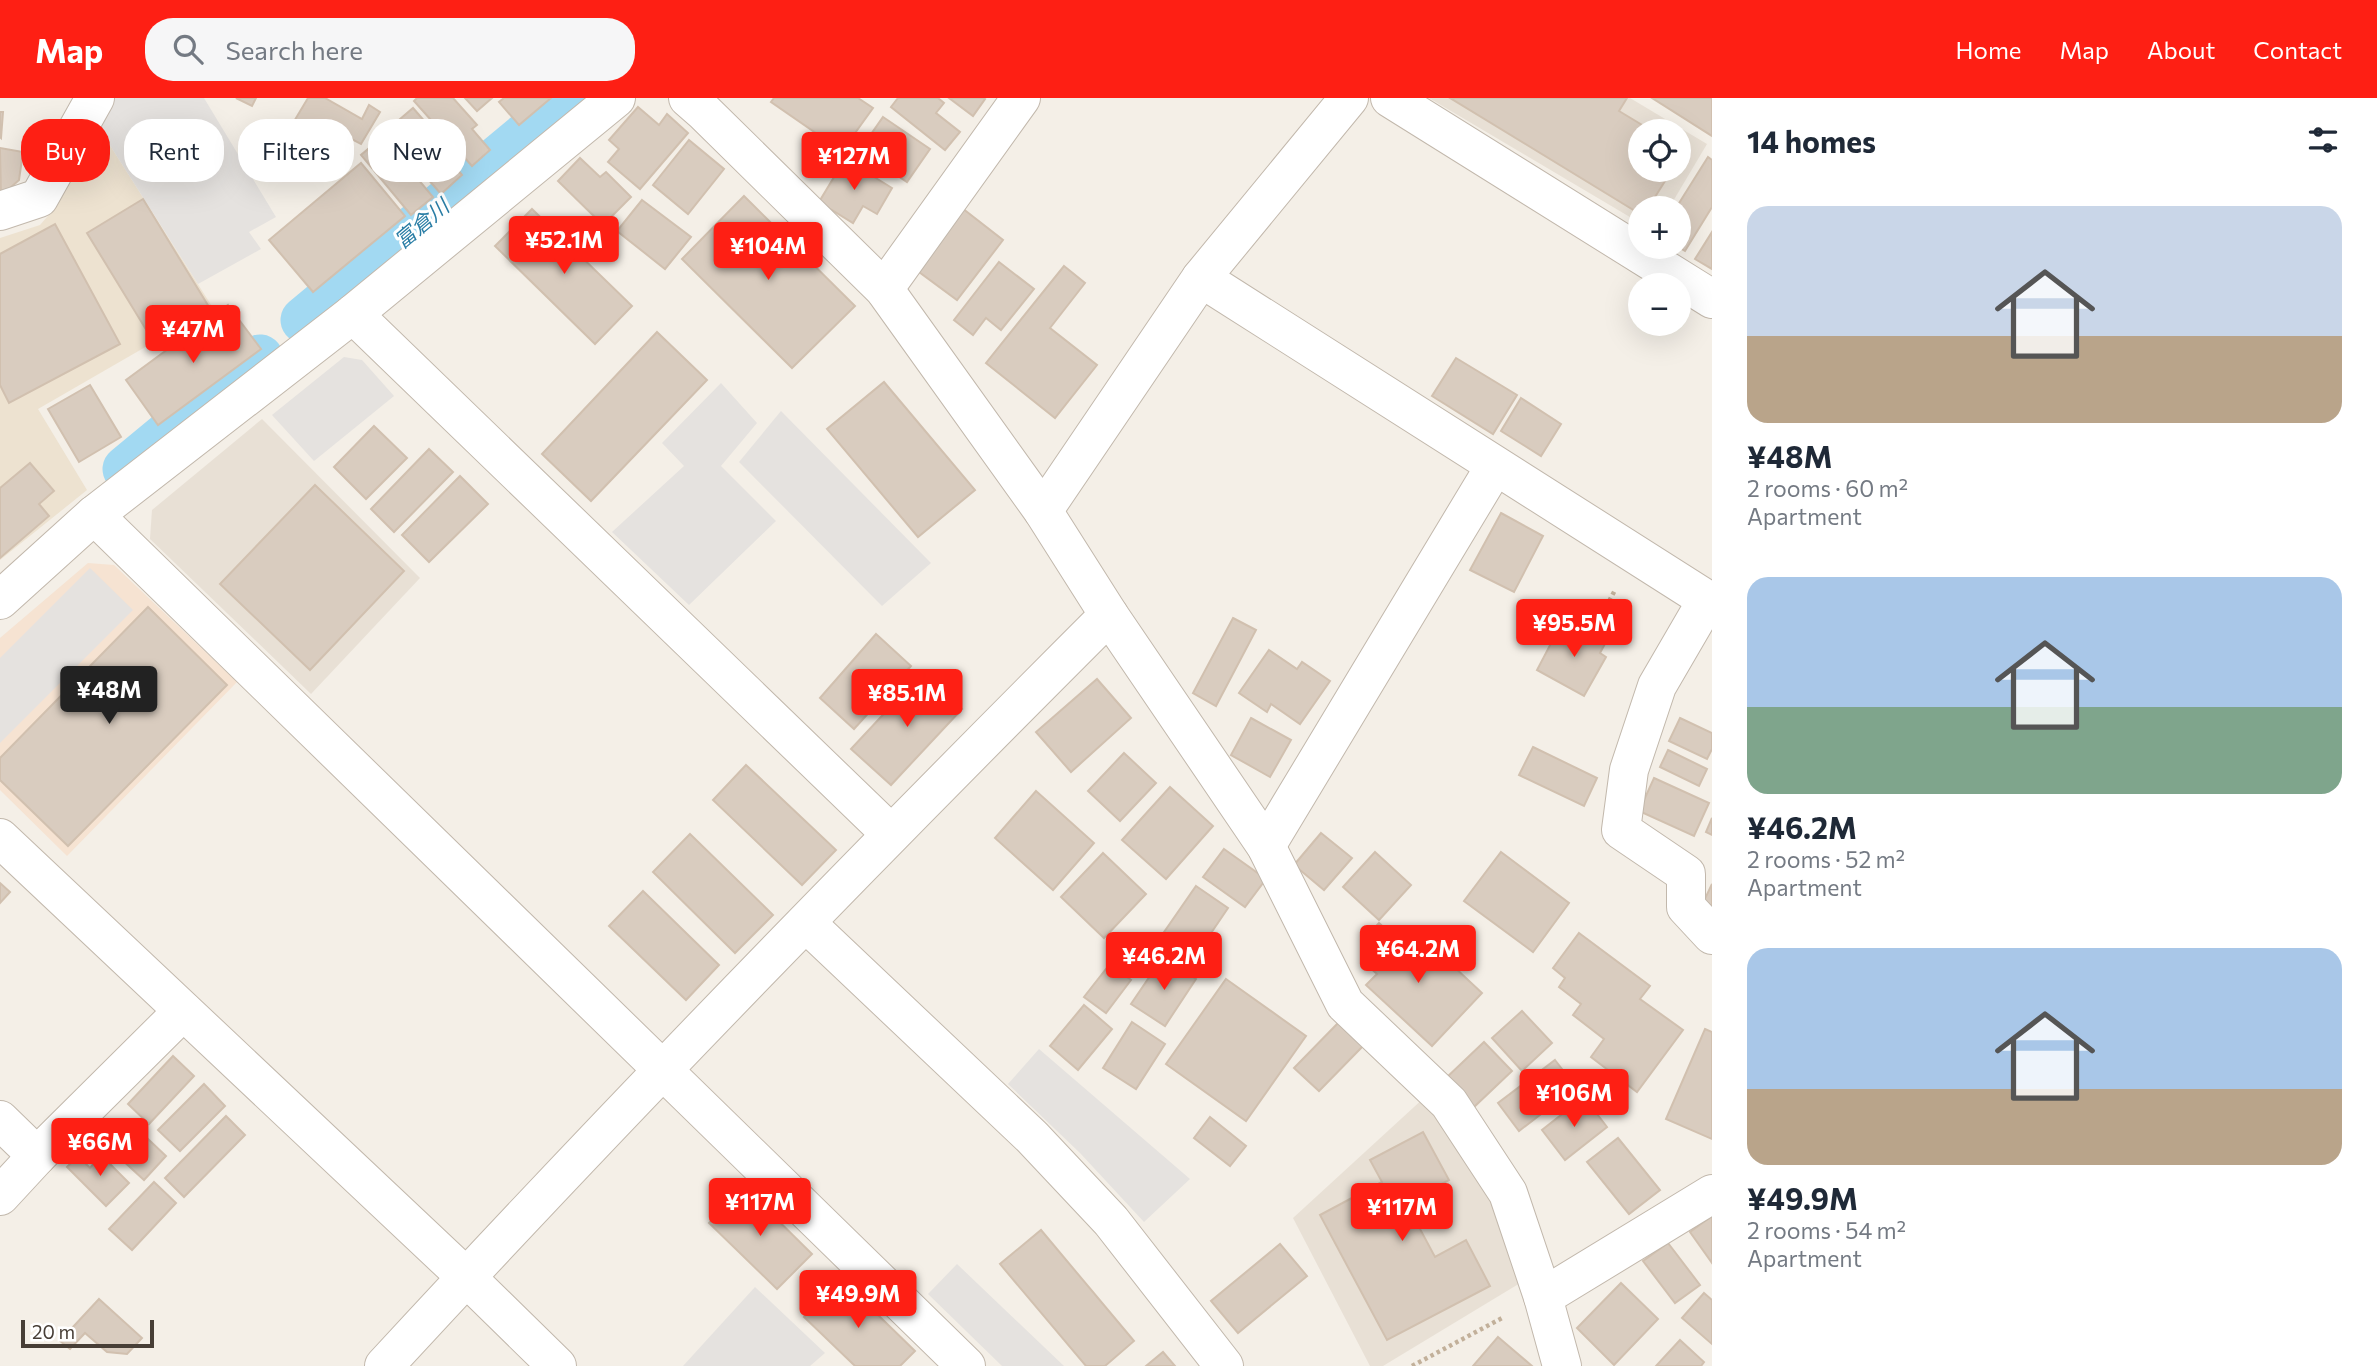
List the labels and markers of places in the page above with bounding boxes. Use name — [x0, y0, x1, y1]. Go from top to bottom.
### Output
pin: ¥127M — [805, 132, 903, 192]
pin: ¥52.1M — [507, 216, 621, 276]
pin: ¥104M — [719, 222, 817, 282]
pin: ¥47M — [152, 306, 234, 365]
pin: ¥95.5M — [1517, 600, 1631, 659]
pin: ¥48M — [68, 666, 150, 726]
pin: ¥85.1M — [850, 670, 964, 729]
pin: ¥64.2M — [1361, 926, 1475, 985]
pin: ¥46.2M — [1107, 932, 1221, 992]
pin: ¥106M — [1525, 1070, 1623, 1129]
pin: ¥66M — [59, 1118, 141, 1178]
pin: ¥117M — [711, 1178, 809, 1238]
pin: ¥117M — [1353, 1184, 1451, 1243]
pin: ¥49.9M — [801, 1270, 915, 1330]

